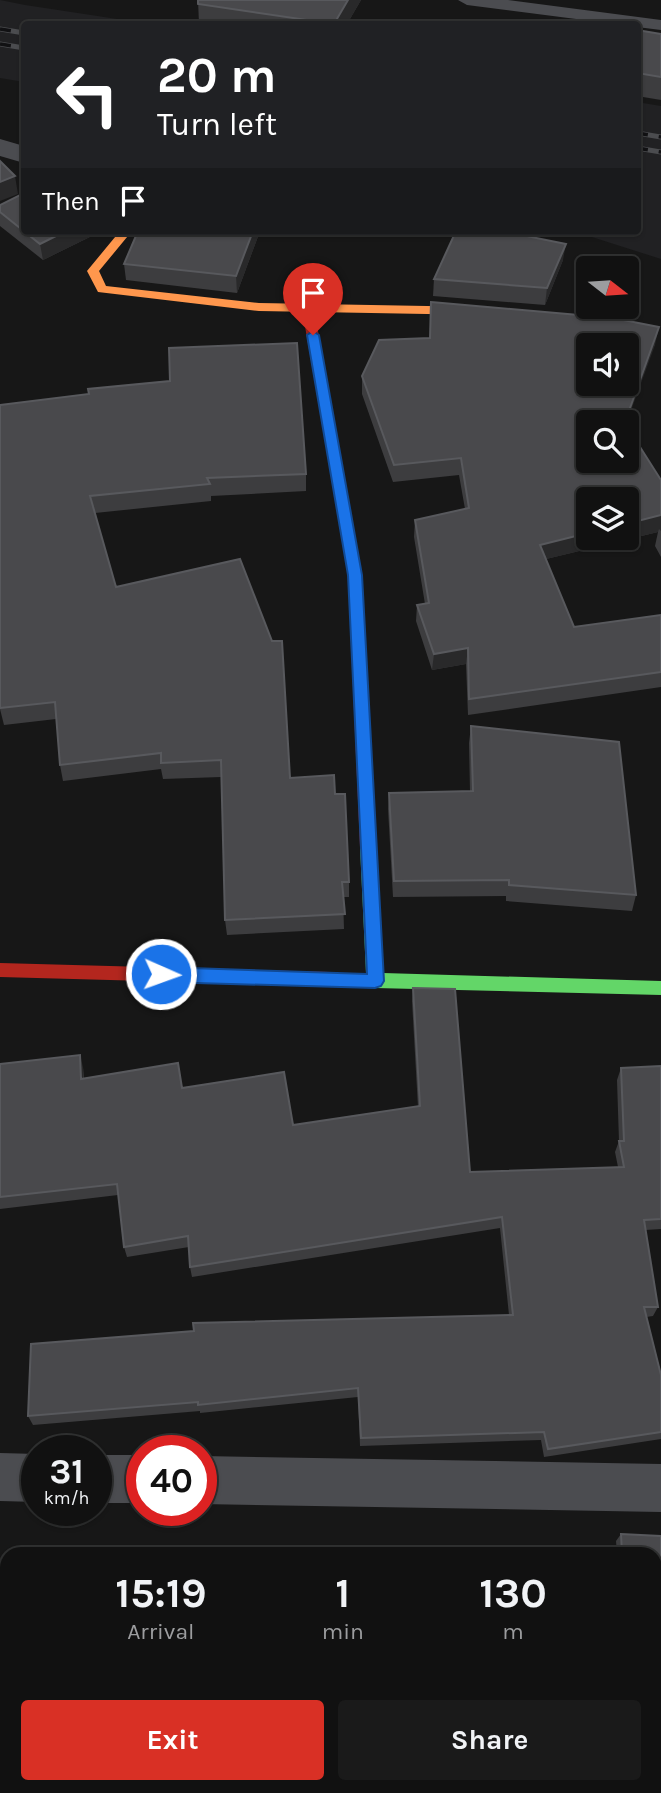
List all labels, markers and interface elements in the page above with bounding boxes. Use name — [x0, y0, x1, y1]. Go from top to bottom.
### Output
text: 20 m — [157, 47, 277, 104]
icon: left — [42, 49, 133, 140]
text: Turn left — [157, 106, 277, 143]
icon: arrive — [114, 182, 152, 220]
text: Then — [42, 186, 100, 217]
north arrow — [576, 256, 639, 318]
map controls — [576, 256, 639, 550]
pin — [283, 263, 343, 335]
icon: arrive — [294, 274, 332, 312]
button: sound — [576, 333, 639, 396]
button: search — [576, 410, 639, 473]
button: layers — [576, 487, 639, 550]
position arrow — [124, 937, 198, 1011]
speed limit sign: 40 — [126, 1435, 217, 1526]
text: 31 — [49, 1451, 84, 1492]
text: km/h — [44, 1487, 89, 1509]
text: 15:19 — [115, 1568, 207, 1618]
text: 1 — [335, 1568, 350, 1618]
text: 130 — [479, 1568, 547, 1618]
text: Arrival — [127, 1618, 195, 1645]
text: min — [322, 1618, 364, 1645]
text: m — [502, 1618, 524, 1645]
button: Exit — [21, 1700, 324, 1780]
button: Share — [338, 1700, 641, 1780]

